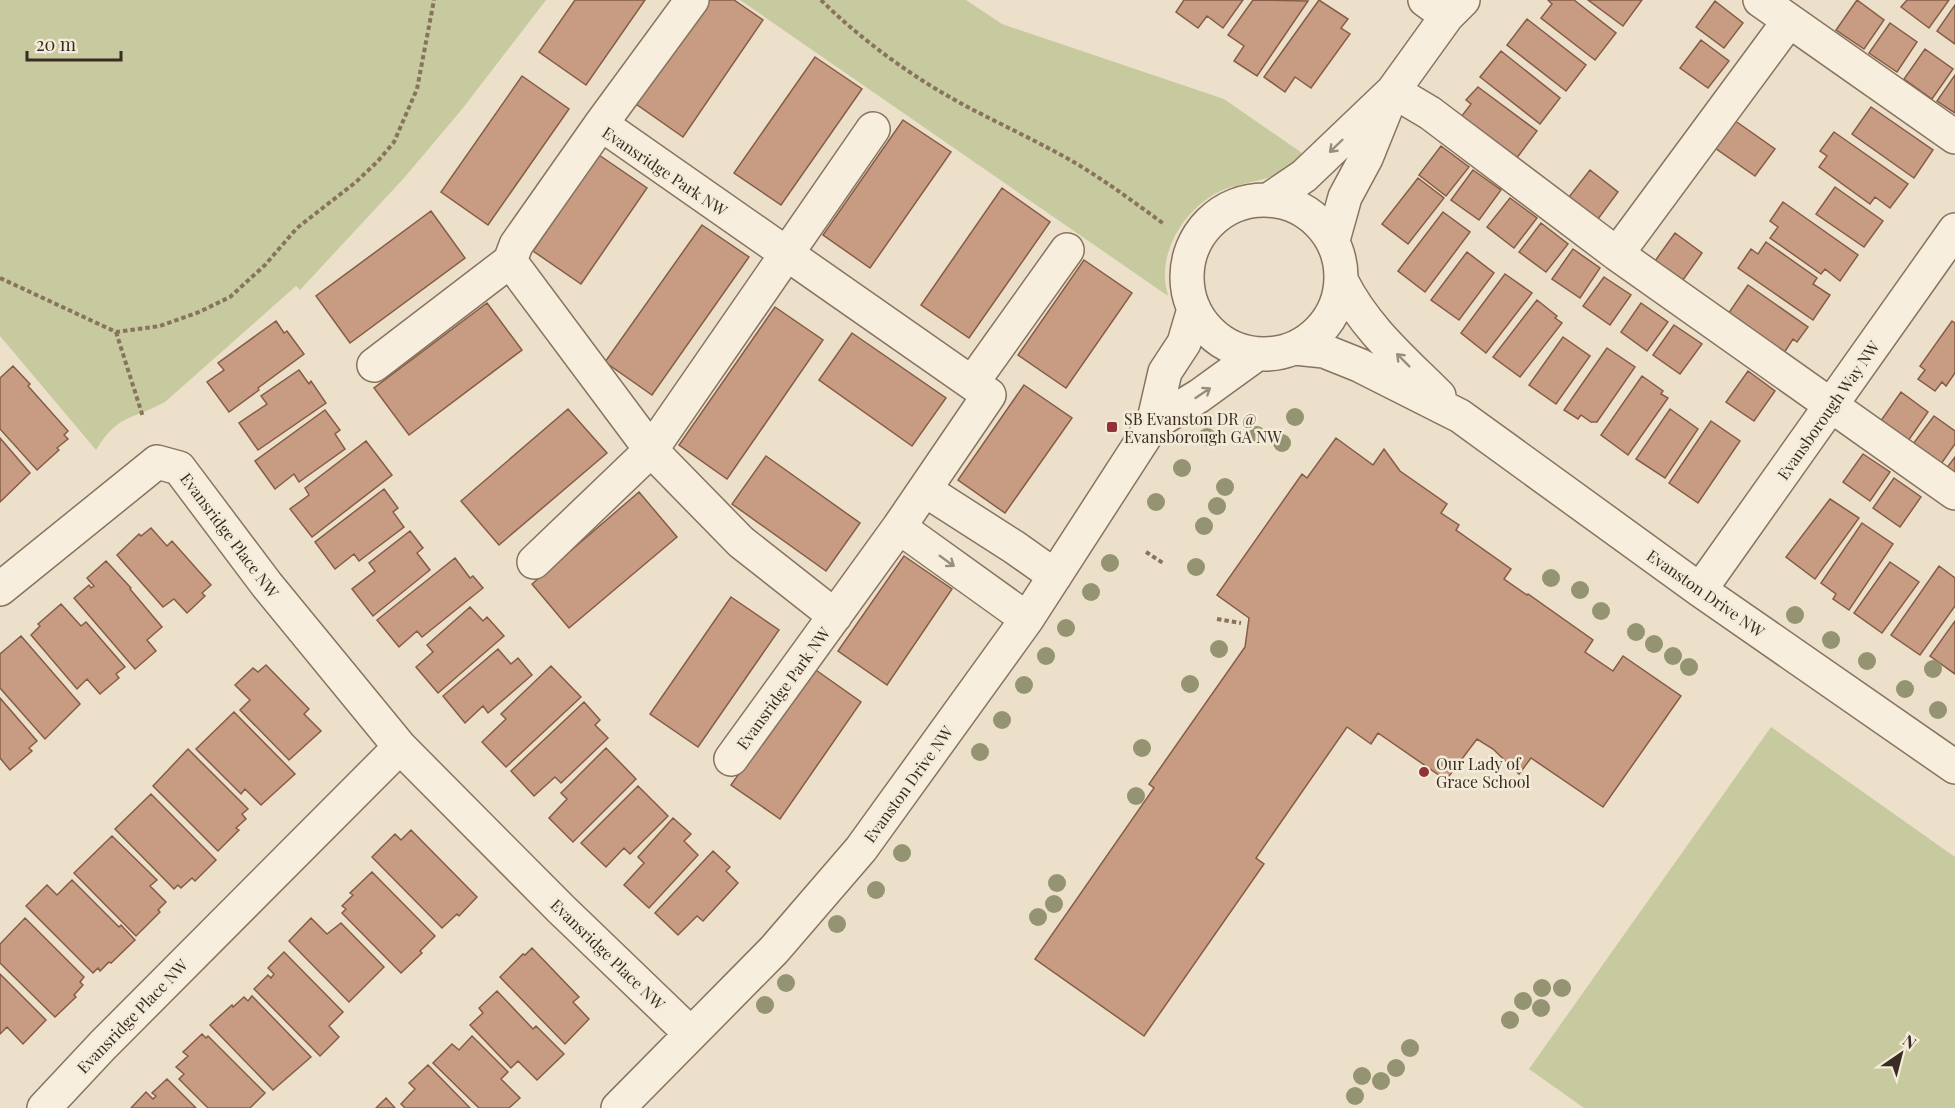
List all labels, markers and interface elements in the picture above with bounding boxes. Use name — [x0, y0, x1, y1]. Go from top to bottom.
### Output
scale bar — [27, 24, 122, 62]
text: 20 m — [36, 32, 76, 56]
street label: Evansridge Park NW — [599, 121, 732, 221]
one-way arrow — [1328, 139, 1343, 153]
street label: Evansborough Way NW — [1772, 336, 1884, 484]
one-way arrow — [1396, 353, 1411, 367]
one-way arrow — [1194, 387, 1211, 400]
place label: SB Evanston DR @ Evansborough GA NW — [1124, 408, 1282, 447]
marker: SB Evanston DR @ Evansborough GA NW — [1105, 420, 1119, 434]
street label: Evansridge Place NW — [176, 468, 284, 602]
street label: Evanston Drive NW — [1643, 545, 1769, 642]
one-way arrow — [939, 555, 955, 567]
street label: Evansridge Park NW — [732, 622, 835, 753]
street label: Evanston Drive NW — [859, 721, 958, 846]
place label: Our Lady of Grace School — [1436, 753, 1530, 792]
marker: Our Lady of Grace School — [1417, 765, 1431, 779]
street label: Evansridge Place NW — [546, 894, 670, 1014]
street label: Evansridge Place NW — [72, 954, 192, 1078]
north arrow — [1871, 1024, 1931, 1084]
text: N — [1899, 1029, 1921, 1053]

